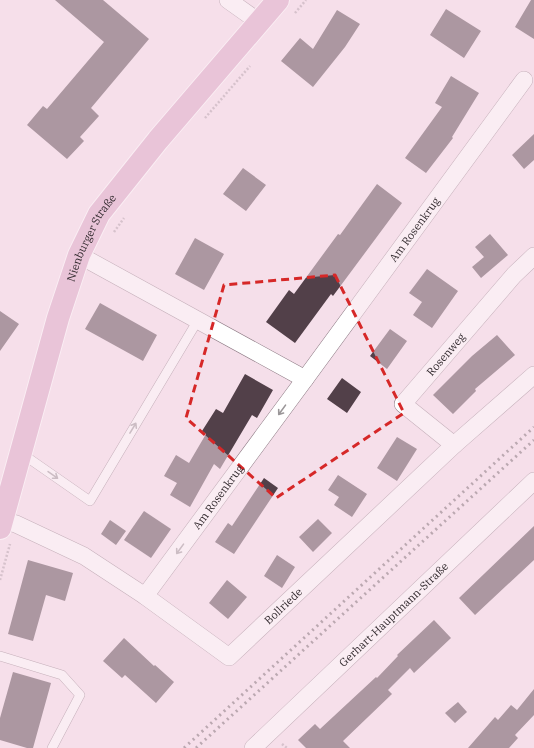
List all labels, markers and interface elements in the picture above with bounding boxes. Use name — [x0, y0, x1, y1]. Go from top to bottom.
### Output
street label: Nienburger Straße — [64, 191, 119, 283]
street label: Am Rosenkrug — [386, 194, 443, 265]
street label: Rosenweg — [423, 330, 468, 379]
one-way arrow — [278, 405, 286, 416]
one-way arrow — [129, 423, 137, 434]
street label: Am Rosenkrug — [190, 462, 246, 532]
one-way arrow — [47, 471, 58, 479]
one-way arrow — [176, 543, 184, 554]
street label: Gerhart-Hauptmann-Straße — [336, 559, 451, 670]
street label: Bollriede — [261, 585, 305, 627]

